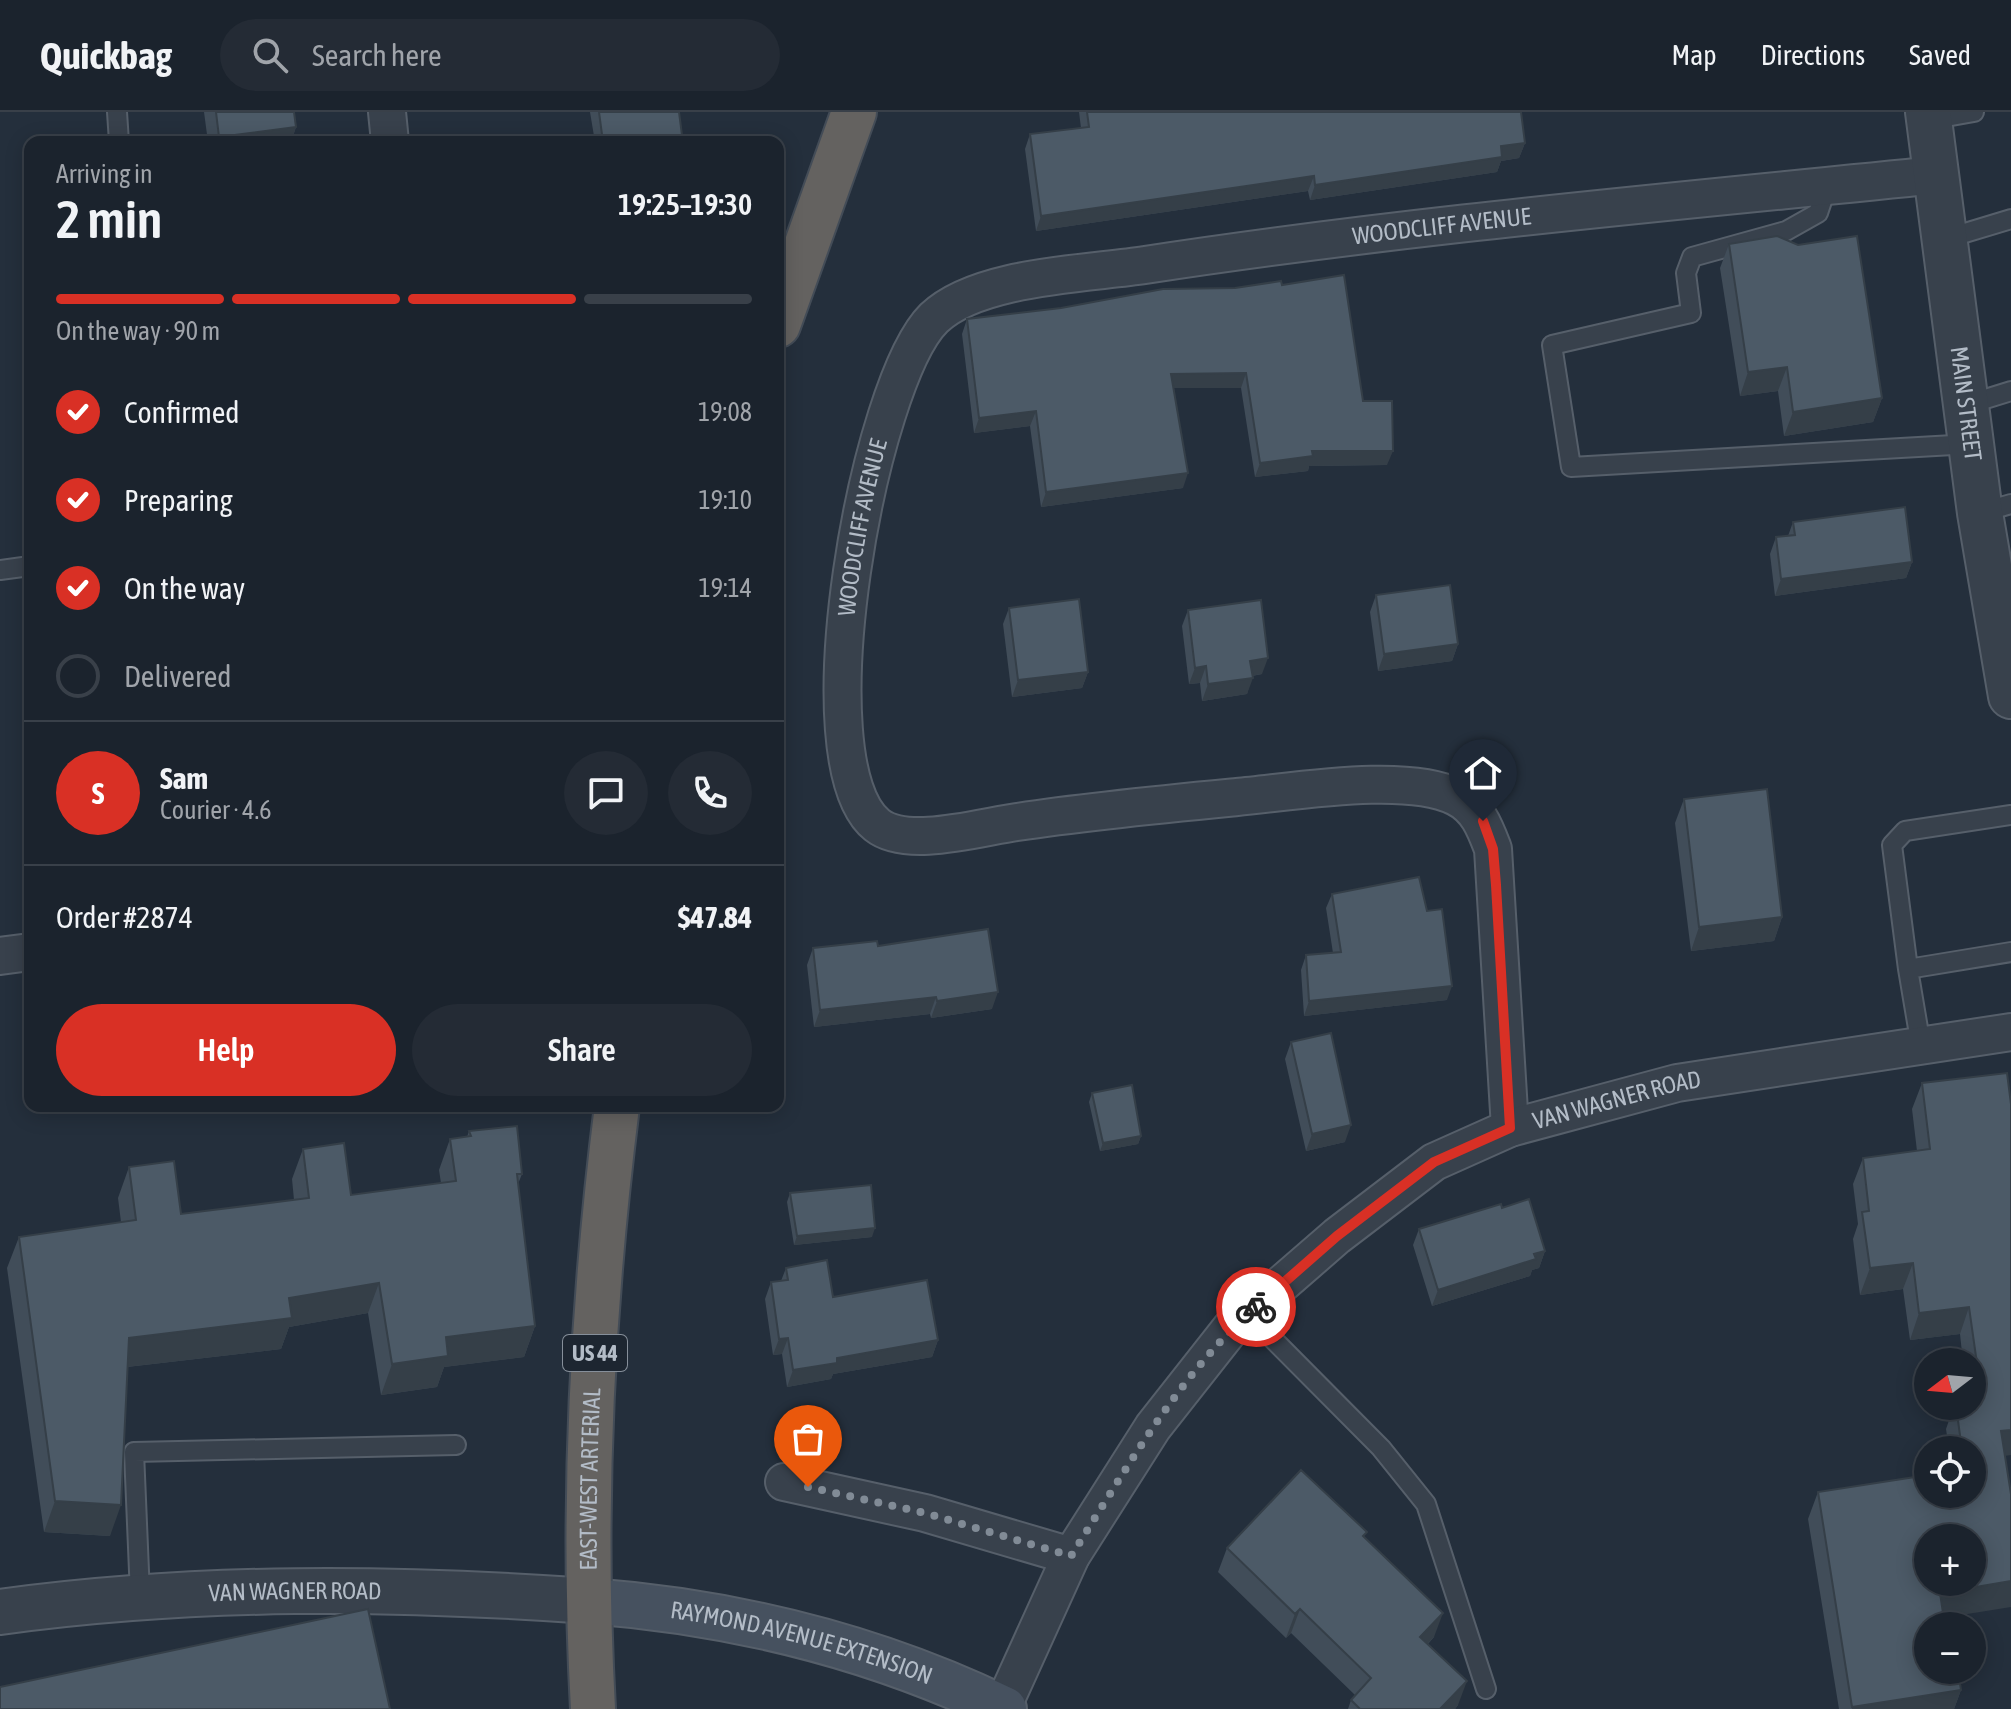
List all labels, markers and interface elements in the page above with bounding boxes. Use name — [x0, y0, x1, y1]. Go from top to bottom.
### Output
search box — [220, 19, 780, 91]
icon: search — [248, 33, 292, 77]
text: Quickbag — [40, 34, 172, 77]
text: Search here — [312, 38, 442, 72]
text: Map — [1672, 39, 1717, 71]
text: Directions — [1761, 39, 1865, 71]
text: Saved — [1909, 39, 1971, 71]
text: Arriving in — [56, 159, 153, 189]
text: 19:25–19:30 — [618, 187, 752, 221]
text: 2 min — [56, 189, 162, 249]
street label: WOODCLIFF AVENUE — [1351, 202, 1532, 249]
text: On the way · 90 m — [56, 316, 220, 346]
street label: MAIN STREET — [1946, 345, 1987, 463]
icon: check — [56, 390, 100, 434]
text: Confirmed — [124, 395, 239, 429]
text: 19:08 — [698, 397, 752, 427]
street label: WOODCLIFF AVENUE — [833, 436, 892, 617]
icon: check — [56, 478, 100, 522]
text: Preparing — [124, 483, 233, 517]
text: 19:10 — [698, 485, 752, 515]
icon: check — [56, 566, 100, 610]
text: On the way — [124, 571, 245, 605]
text: 19:14 — [698, 573, 752, 603]
text: Delivered — [124, 659, 232, 693]
pin — [1449, 739, 1517, 821]
button: chat — [564, 751, 648, 835]
button: phone — [668, 751, 752, 835]
icon: home — [1461, 751, 1505, 795]
text: Sam — [160, 761, 208, 795]
text: S — [92, 776, 104, 810]
text: Courier · 4.6 — [160, 795, 271, 825]
text: Order #2874 — [56, 900, 193, 934]
text: $47.84 — [678, 900, 752, 934]
button: Help — [56, 1004, 396, 1096]
button: Share — [412, 1004, 752, 1096]
street label: VAN WAGNER ROAD — [1530, 1066, 1703, 1134]
courier — [1216, 1267, 1296, 1347]
icon: bike — [1234, 1285, 1278, 1329]
road number: US 44 — [563, 1335, 627, 1371]
north arrow — [1914, 1348, 1986, 1420]
map controls — [1914, 1348, 1986, 1684]
street label: EAST-WEST ARTERIAL — [575, 1386, 605, 1571]
pin — [774, 1405, 842, 1487]
icon: bag — [786, 1417, 830, 1461]
button: locate — [1914, 1436, 1986, 1508]
button: + — [1914, 1524, 1986, 1596]
street label: VAN WAGNER ROAD — [208, 1577, 382, 1606]
street label: RAYMOND AVENUE EXTENSION — [669, 1596, 936, 1690]
button: − — [1914, 1612, 1986, 1684]

